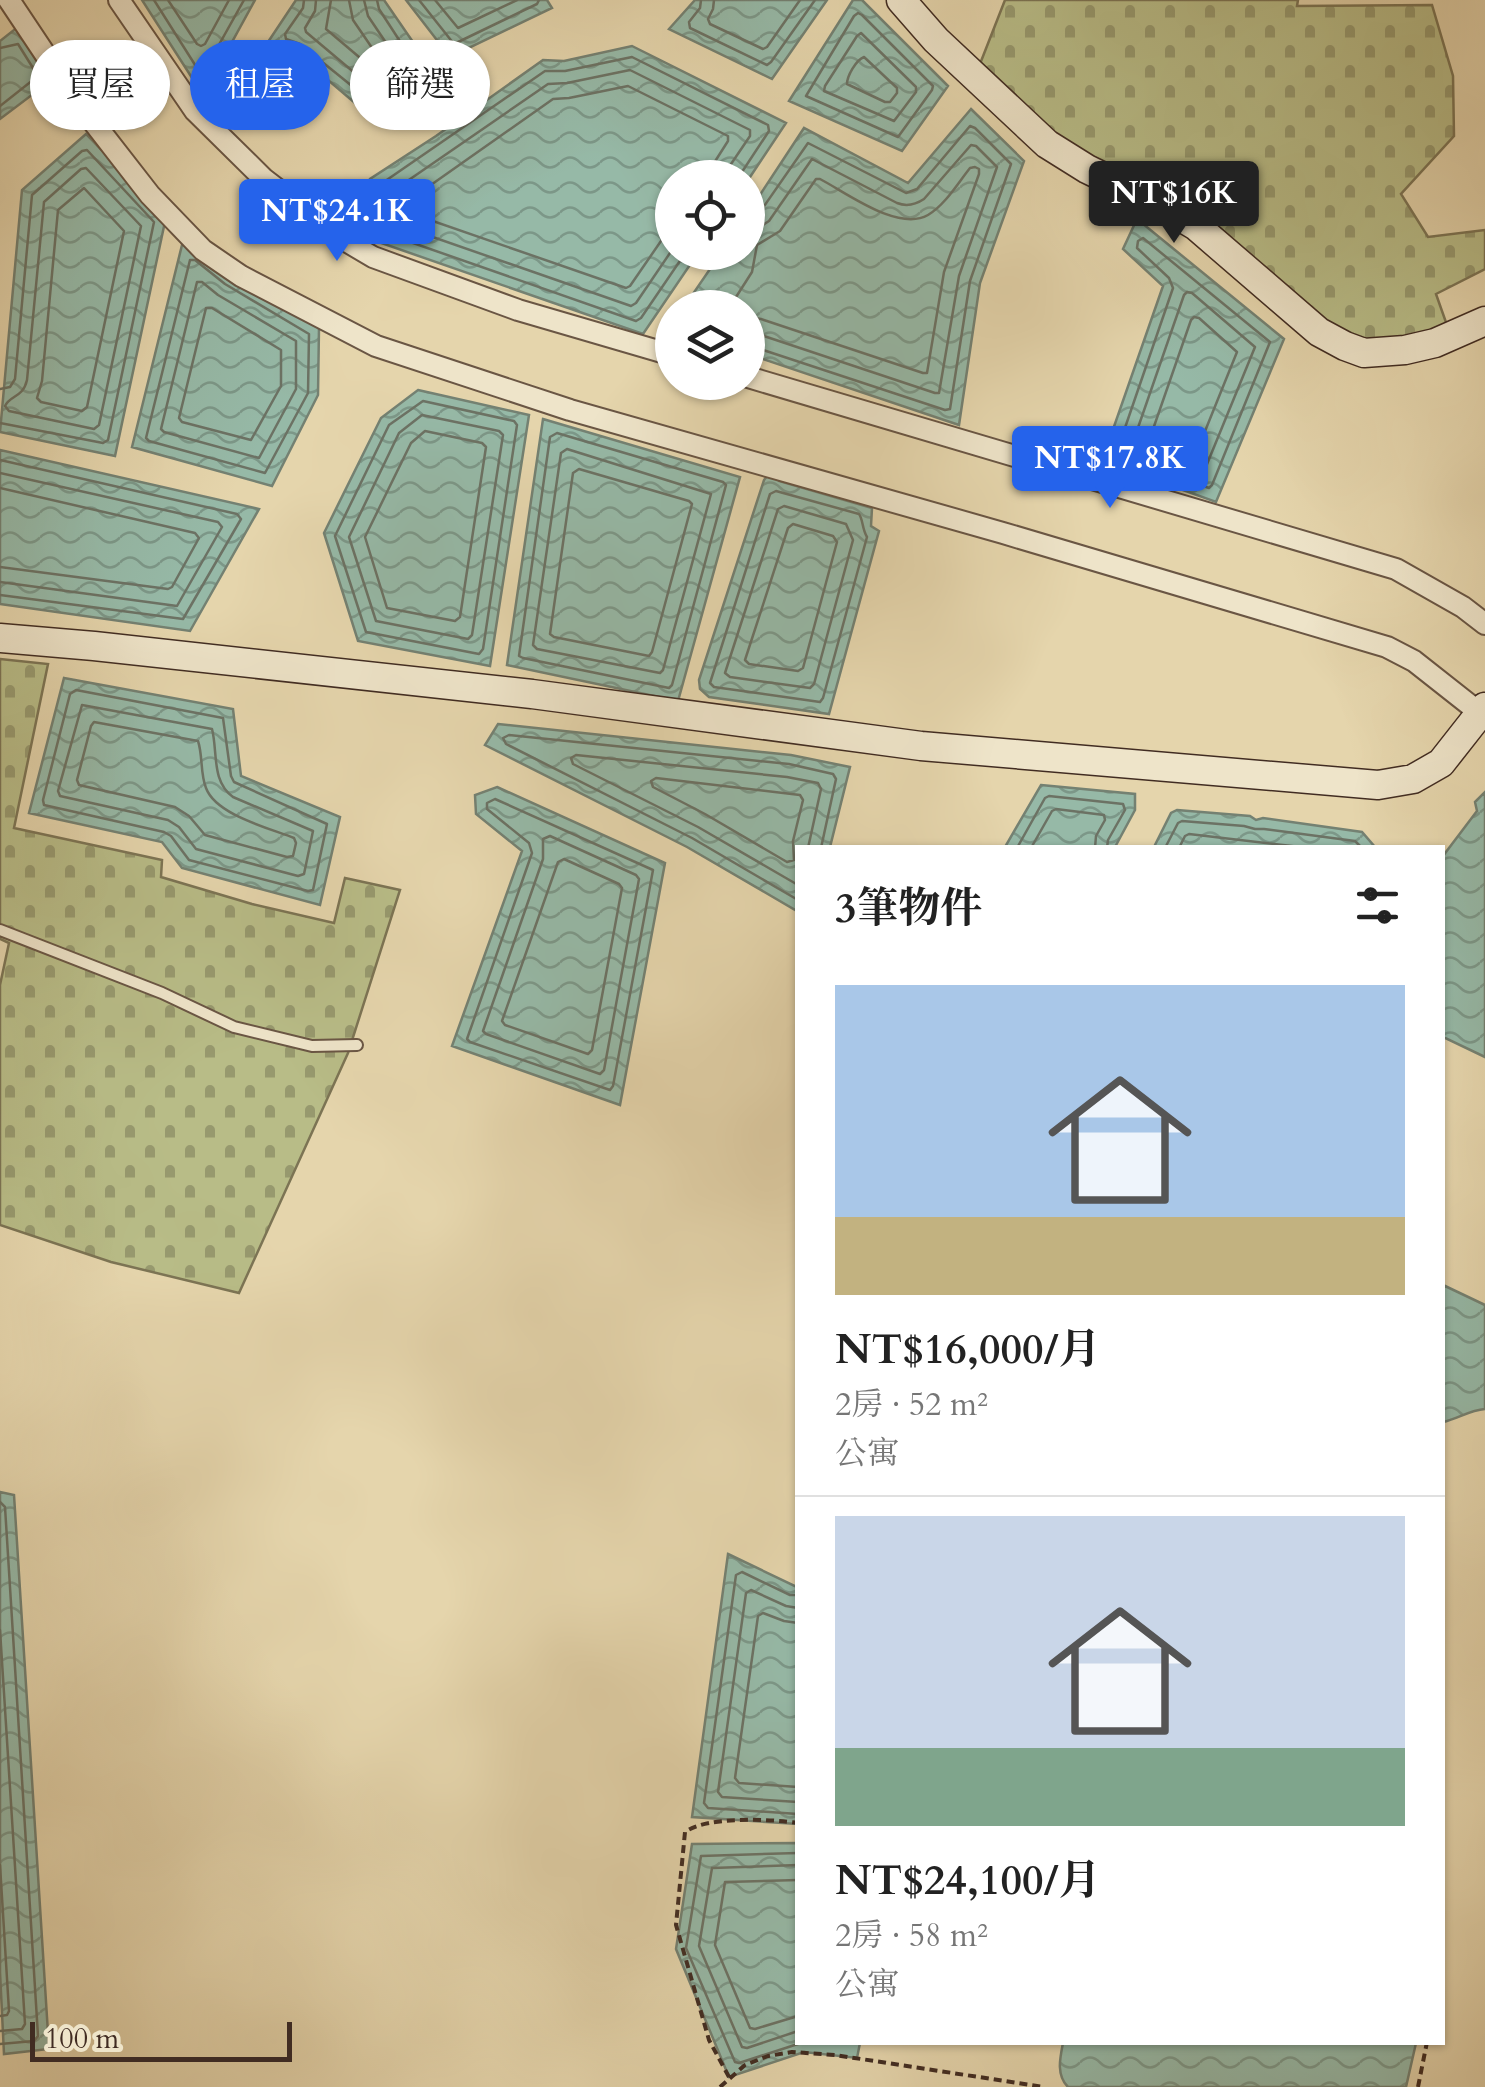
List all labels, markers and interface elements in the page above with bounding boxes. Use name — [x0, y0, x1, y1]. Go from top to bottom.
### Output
chip: 買屋 — [30, 40, 170, 130]
chip: 租屋 — [190, 40, 330, 130]
chip: 篩選 — [350, 40, 490, 130]
map controls — [655, 160, 765, 400]
button: locate — [655, 160, 765, 270]
pin: NT$16K — [1093, 161, 1255, 246]
text: NT$16K — [1111, 171, 1237, 215]
pin: NT$24.1K — [234, 179, 440, 264]
text: NT$24.1K — [261, 189, 413, 233]
button: layers — [655, 290, 765, 400]
pin: NT$17.8K — [1007, 426, 1213, 511]
text: NT$17.8K — [1034, 436, 1186, 480]
icon: filters — [1350, 878, 1405, 933]
text: 3筆物件 — [835, 880, 983, 937]
icon: home — [1030, 1050, 1210, 1230]
text: NT$16,000/月 — [835, 1321, 1100, 1378]
text: 2房 · 52 m² — [835, 1383, 988, 1427]
text: 公寓 — [835, 1432, 899, 1476]
icon: home — [1030, 1581, 1210, 1761]
text: NT$24,100/月 — [835, 1852, 1100, 1909]
text: 2房 · 58 m² — [835, 1914, 988, 1958]
text: 公寓 — [835, 1963, 899, 2007]
scale bar — [30, 2017, 292, 2062]
text: 100 m — [45, 2020, 119, 2058]

